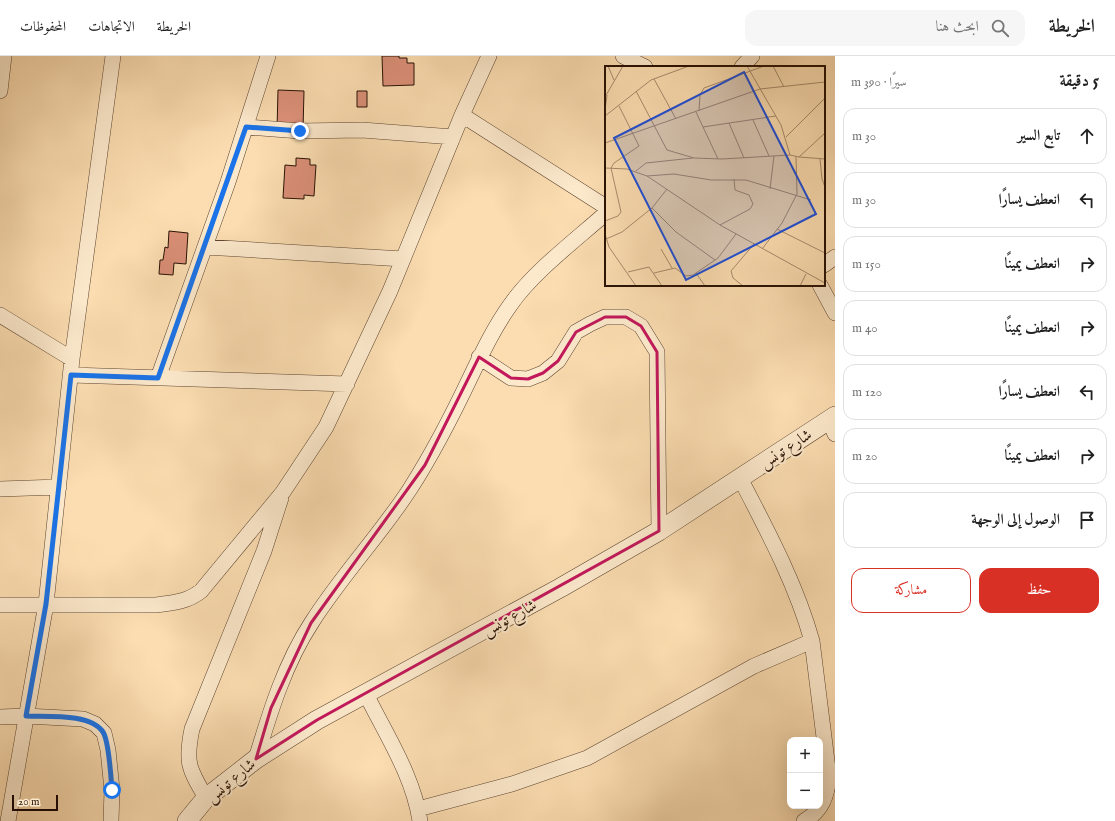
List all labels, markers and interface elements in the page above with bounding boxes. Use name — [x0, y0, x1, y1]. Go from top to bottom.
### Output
search box — [745, 10, 1025, 46]
text: الخريطة — [1049, 15, 1095, 39]
text: ابحث هنا — [935, 17, 979, 36]
icon: search — [989, 17, 1011, 39]
text: المحفوظات — [20, 18, 66, 36]
text: الاتجاهات — [88, 18, 135, 36]
text: الخريطة — [157, 18, 191, 36]
inset map — [605, 66, 825, 286]
text: 5 دقيقة — [1059, 71, 1099, 92]
text: سيرًا · 390 m — [851, 74, 907, 91]
route end — [291, 122, 309, 140]
icon: ahead — [1076, 125, 1098, 147]
text: تابع السير — [1018, 126, 1060, 145]
text: 30 m — [852, 128, 876, 145]
icon: left — [1076, 189, 1098, 211]
text: انعطف يسارًا — [998, 190, 1060, 209]
text: 30 m — [852, 192, 876, 209]
icon: right — [1076, 253, 1098, 275]
text: انعطف يمينًا — [1004, 254, 1060, 273]
text: 150 m — [852, 256, 881, 273]
icon: right — [1076, 317, 1098, 339]
text: انعطف يمينًا — [1004, 318, 1060, 337]
text: 40 m — [852, 320, 878, 337]
icon: left — [1076, 381, 1098, 403]
text: انعطف يسارًا — [998, 382, 1060, 401]
text: 120 m — [852, 384, 882, 401]
street label: شارع تونس — [756, 425, 817, 476]
icon: right — [1076, 445, 1098, 467]
text: انعطف يمينًا — [1004, 446, 1060, 465]
text: 20 m — [852, 448, 877, 465]
icon: arrive — [1076, 509, 1098, 531]
text: الوصول إلى الوجهة — [971, 510, 1060, 529]
button: مشاركة — [851, 568, 971, 613]
button: حفظ — [979, 568, 1099, 613]
street label: شارع تونس — [479, 596, 541, 643]
map controls — [787, 737, 823, 809]
button: + — [787, 737, 823, 773]
street label: شارع تونس — [202, 755, 261, 810]
button: − — [787, 773, 823, 809]
route start — [103, 781, 121, 799]
scale bar — [12, 793, 58, 812]
text: 20 m — [18, 795, 39, 809]

